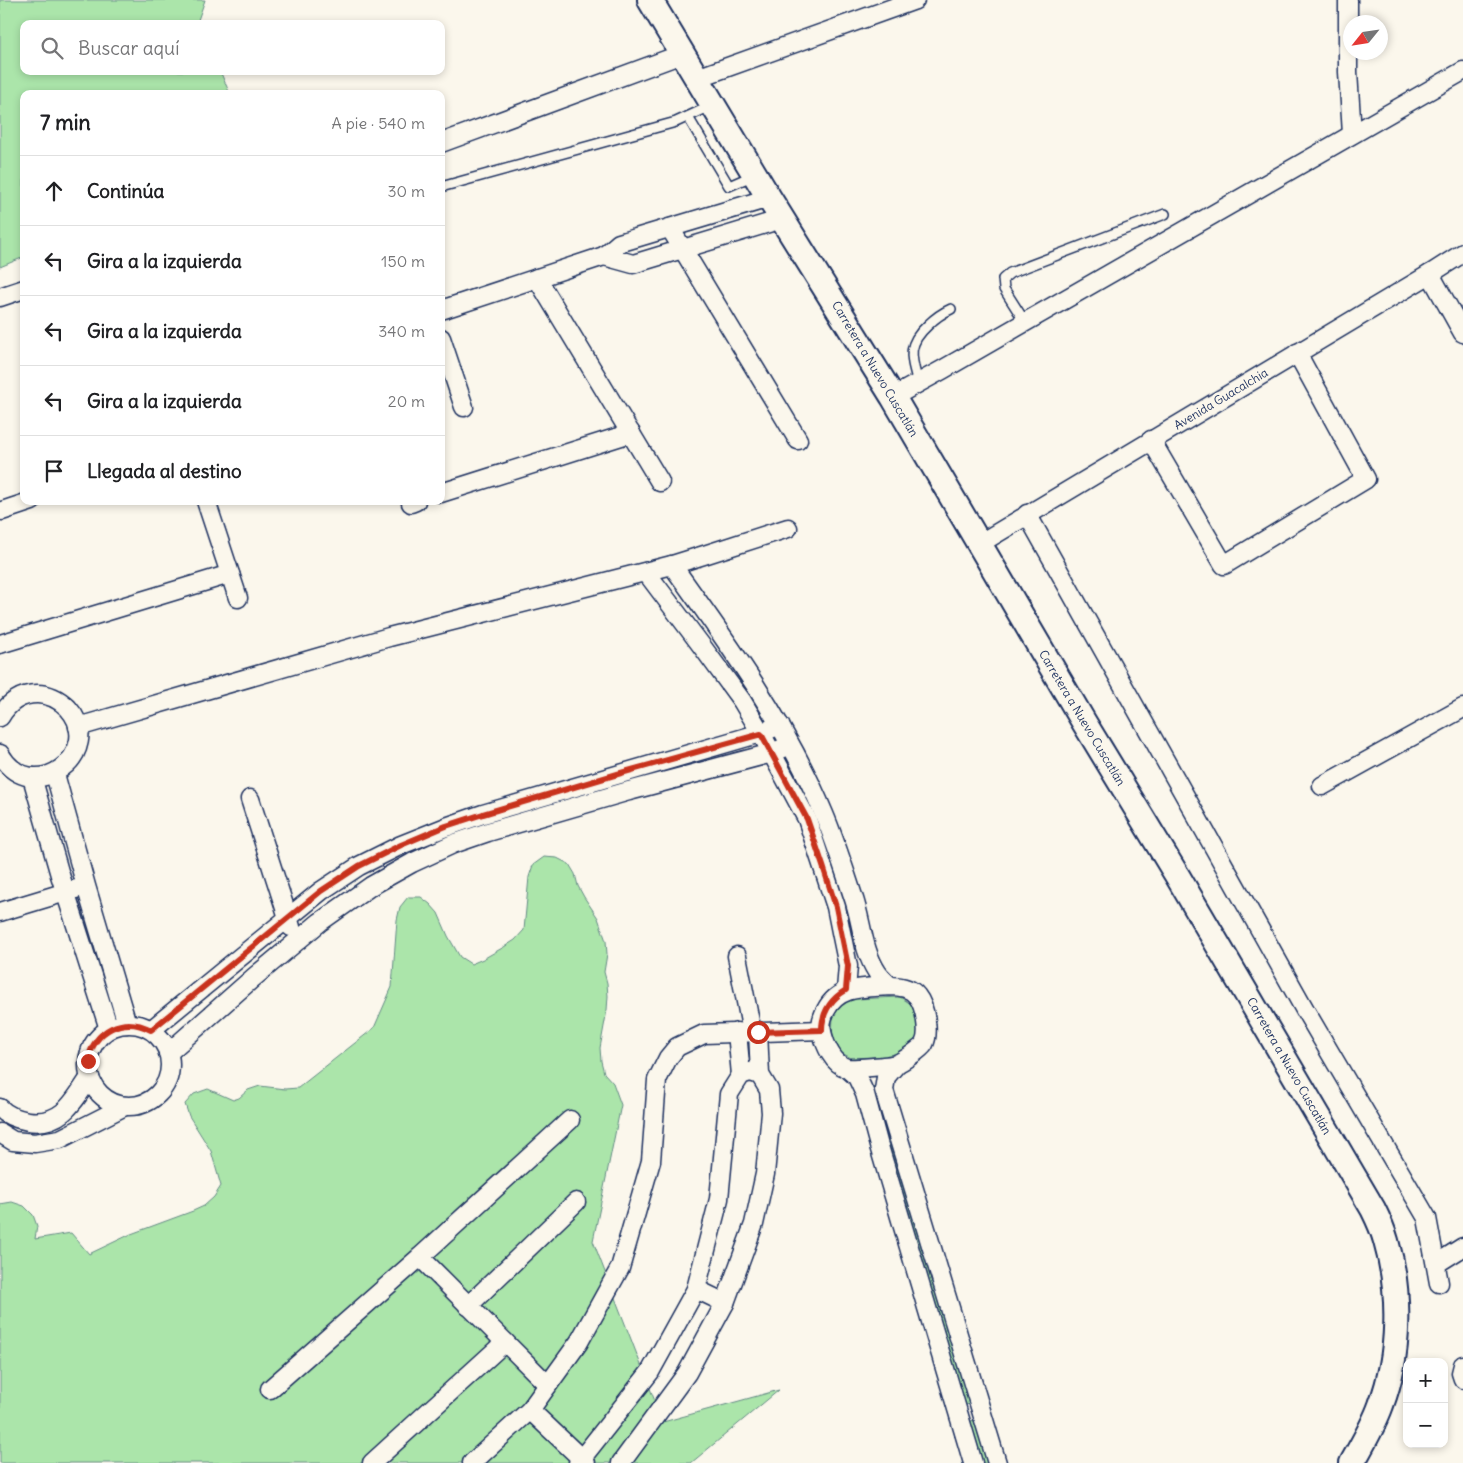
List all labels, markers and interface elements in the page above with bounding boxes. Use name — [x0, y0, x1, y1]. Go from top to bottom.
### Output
north arrow — [1343, 15, 1388, 60]
search box — [20, 20, 445, 75]
icon: search — [38, 34, 66, 62]
text: Buscar aquí — [78, 36, 179, 60]
text: 7 min — [40, 109, 91, 136]
text: A pie · 540 m — [332, 113, 425, 133]
icon: ahead — [40, 177, 68, 205]
text: Continúa — [87, 179, 164, 203]
text: 30 m — [388, 181, 425, 201]
icon: left — [40, 247, 68, 275]
text: Gira a la izquierda — [87, 249, 242, 273]
text: 150 m — [381, 251, 425, 271]
street label: Carretera a Nuevo Cuscatlán — [829, 298, 922, 439]
icon: left — [40, 317, 68, 345]
text: Gira a la izquierda — [87, 319, 242, 343]
text: 340 m — [378, 321, 425, 341]
street label: Avenida Guacalchia — [1171, 365, 1271, 433]
icon: left — [40, 387, 68, 415]
text: Gira a la izquierda — [87, 389, 242, 413]
text: 20 m — [388, 391, 425, 411]
icon: arrive — [40, 457, 68, 485]
text: Llegada al destino — [87, 459, 242, 483]
street label: Carretera a Nuevo Cuscatlán — [1036, 647, 1129, 788]
street label: Carretera a Nuevo Cuscatlán — [1244, 995, 1335, 1137]
route start — [747, 1021, 770, 1044]
route end — [77, 1050, 100, 1073]
map controls — [1403, 1358, 1448, 1448]
button: + — [1403, 1358, 1448, 1403]
button: − — [1403, 1403, 1448, 1448]

